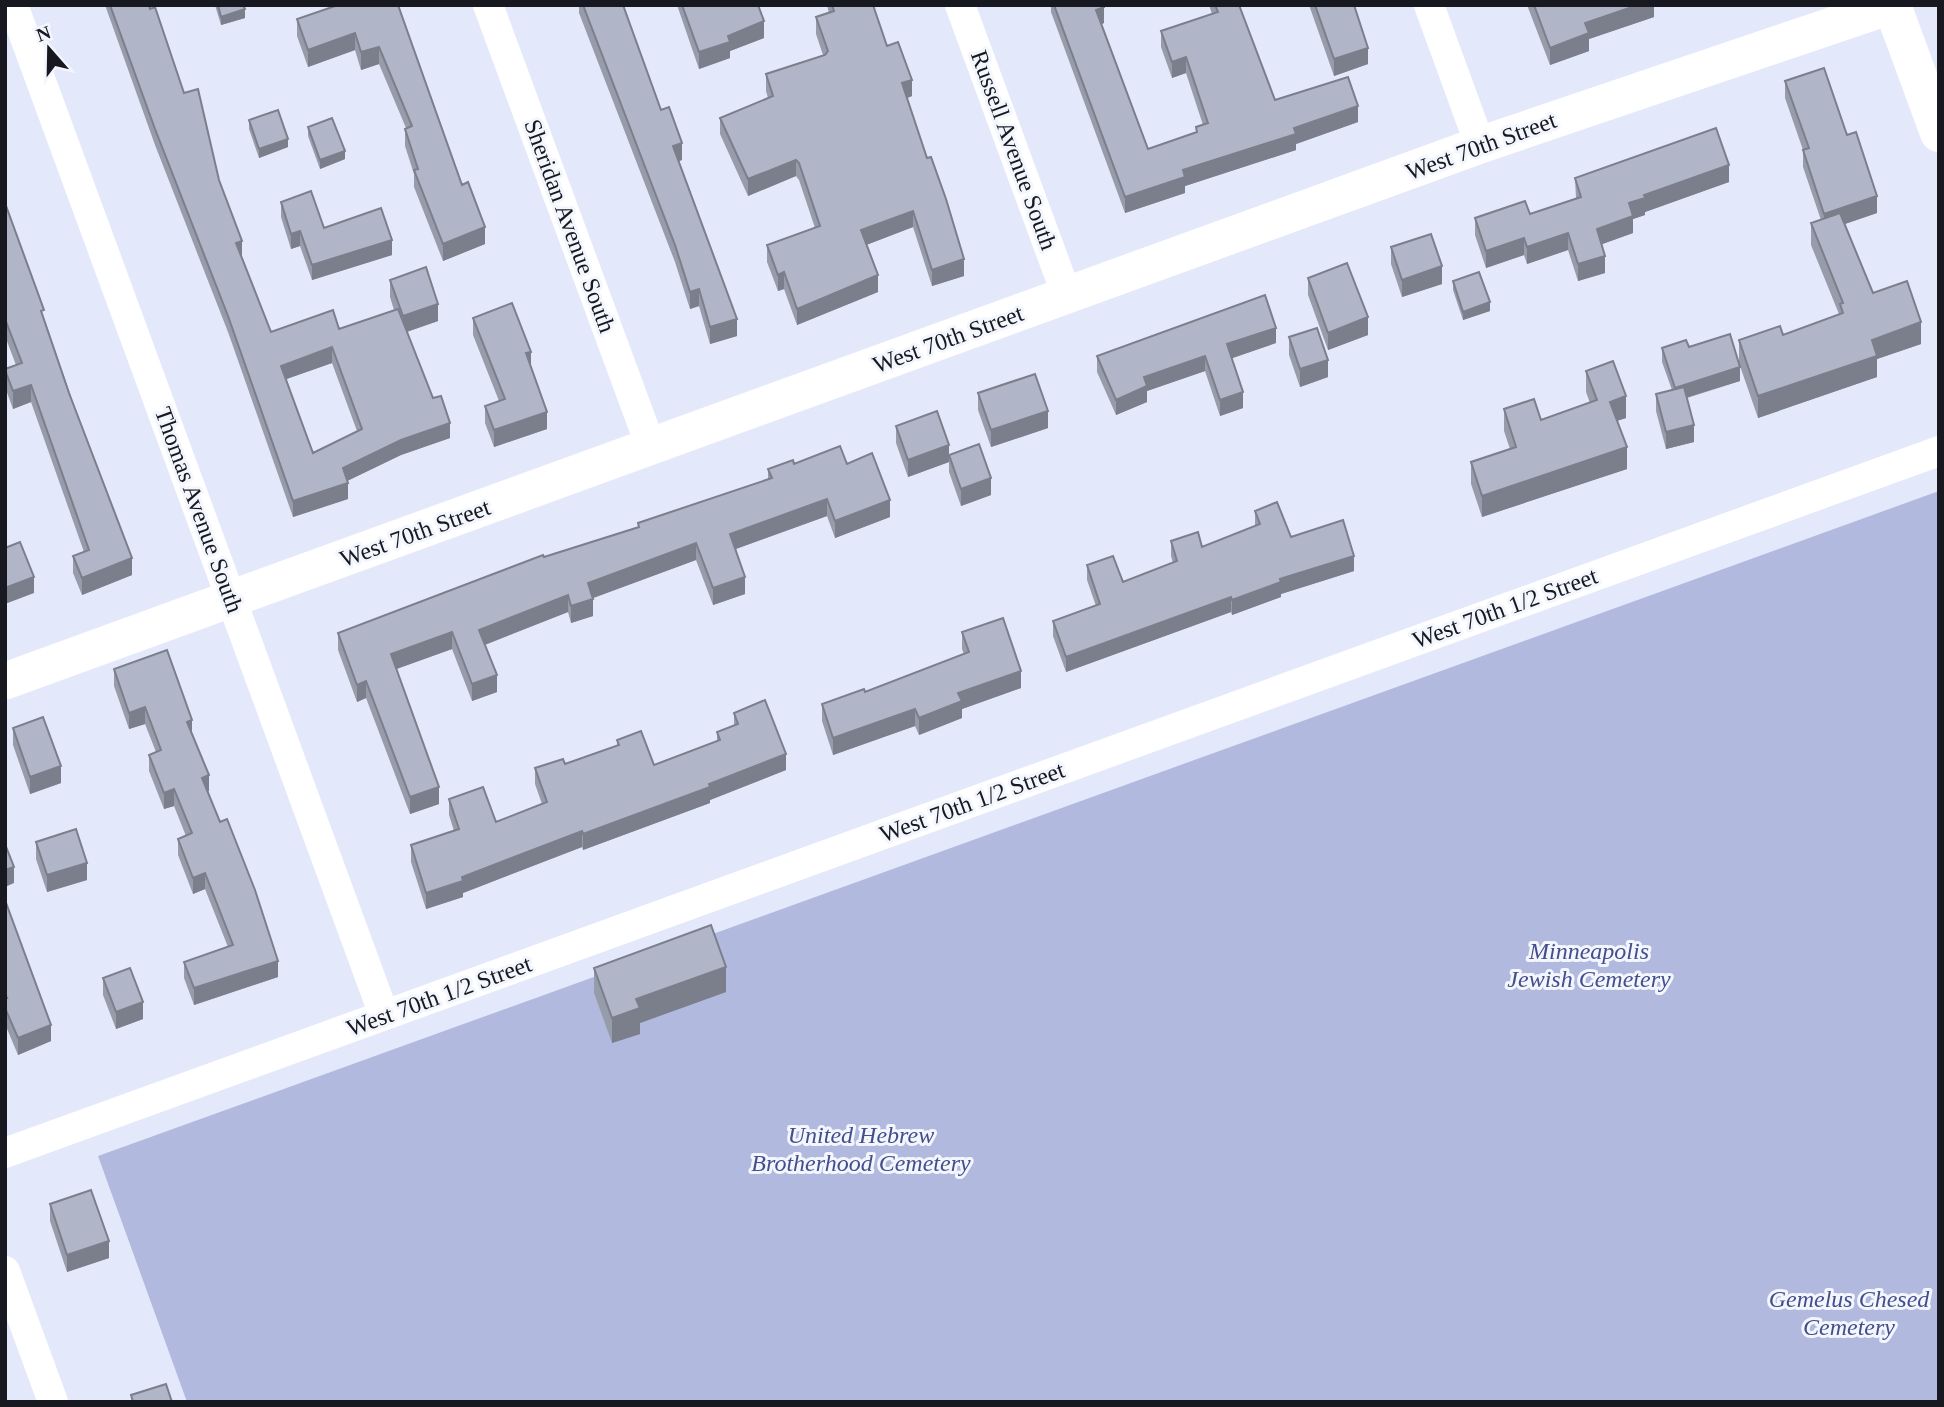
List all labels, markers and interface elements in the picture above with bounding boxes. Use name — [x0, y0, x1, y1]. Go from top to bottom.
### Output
north arrow — [14, 14, 84, 84]
text: N — [33, 21, 54, 46]
street label: Russell Avenue South — [966, 47, 1062, 253]
street label: West 70th Street — [1402, 107, 1560, 185]
street label: Sheridan Avenue South — [519, 116, 621, 336]
street label: West 70th Street — [869, 300, 1027, 378]
street label: Thomas Avenue South — [150, 404, 248, 616]
street label: West 70th Street — [336, 494, 494, 572]
street label: West 70th 1/2 Street — [1409, 562, 1601, 654]
street label: West 70th 1/2 Street — [876, 756, 1068, 848]
park label: Minneapolis Jewish Cemetery — [1507, 938, 1671, 992]
street label: West 70th 1/2 Street — [343, 950, 535, 1042]
park label: United Hebrew Brotherhood Cemetery — [751, 1122, 971, 1176]
park label: Gemelus Chesed Cemetery — [1769, 1286, 1930, 1340]

